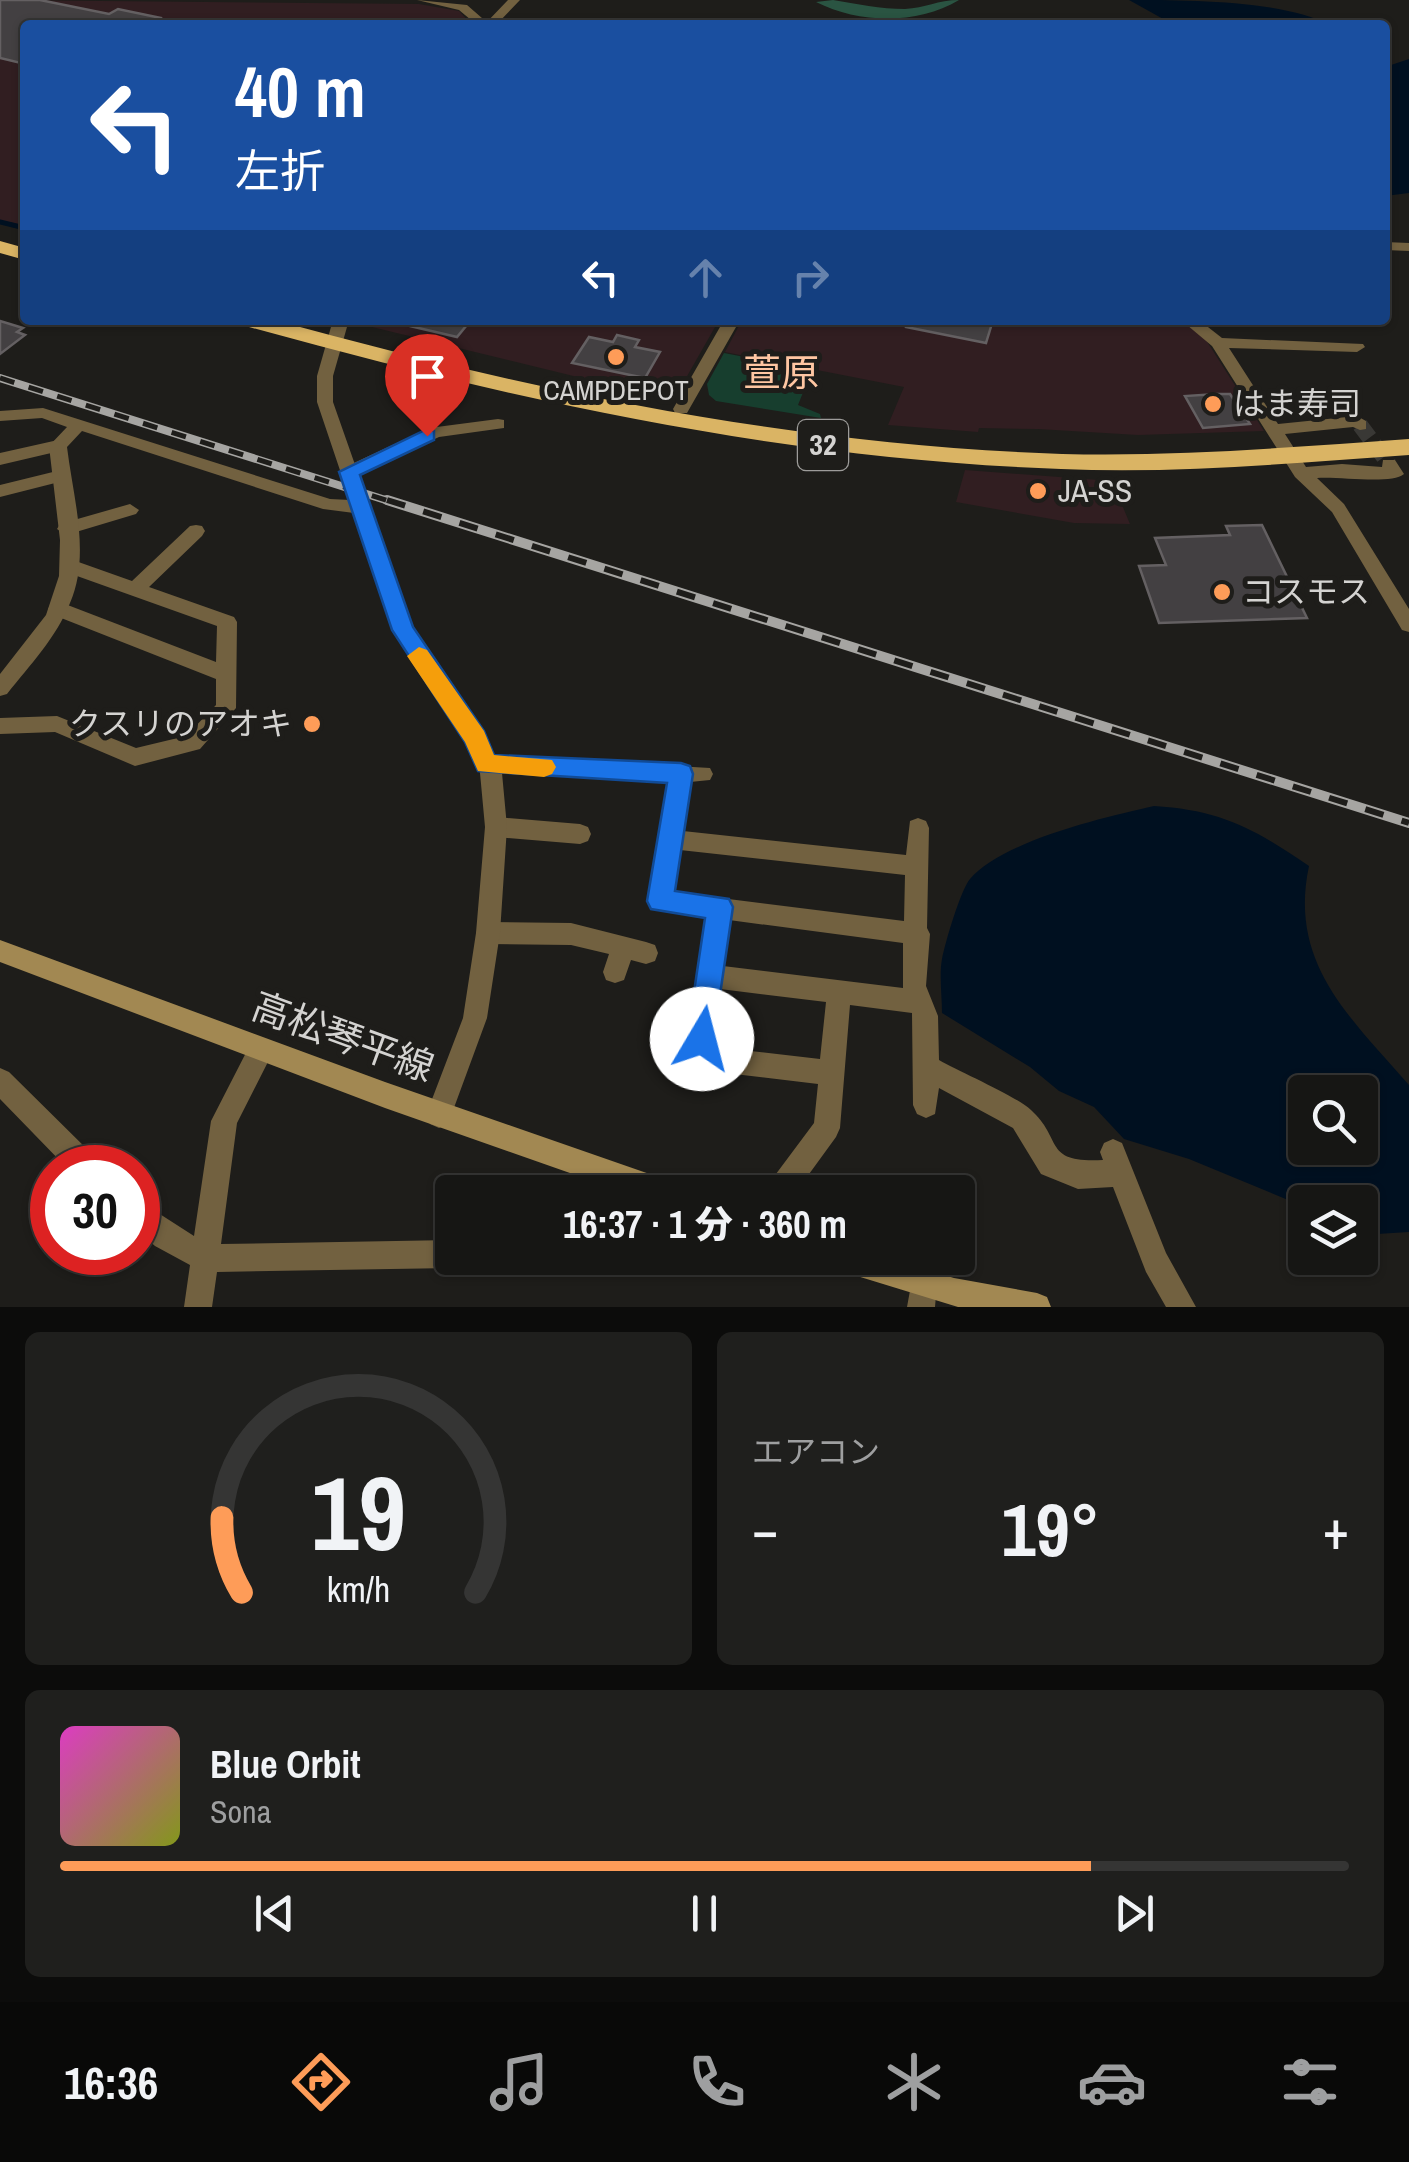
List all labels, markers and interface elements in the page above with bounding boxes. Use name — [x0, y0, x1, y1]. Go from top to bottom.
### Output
text: 40 m — [235, 45, 366, 139]
icon: left — [70, 60, 200, 190]
text: 左折 — [235, 140, 325, 201]
icon: left — [573, 250, 628, 305]
icon: ahead — [678, 250, 733, 305]
icon: right — [783, 250, 838, 305]
pin — [385, 334, 470, 437]
marker: CAMPDEPOT — [605, 346, 627, 368]
district label: 萱原 — [743, 347, 819, 398]
icon: arrive — [400, 349, 455, 404]
place label: CAMPDEPOT — [543, 371, 689, 409]
place label: はま寿司 — [1233, 382, 1361, 425]
marker: はま寿司 — [1202, 393, 1224, 415]
road number: 32 — [798, 420, 848, 470]
place label: JA-SS — [1058, 469, 1132, 512]
marker: JA-SS — [1027, 480, 1049, 502]
place label: コスモス — [1242, 570, 1370, 613]
marker: コスモス — [1211, 581, 1233, 603]
place label: クスリのアオキ — [69, 702, 292, 745]
marker: クスリのアオキ — [301, 713, 323, 735]
street label: 高松琴平線 — [245, 980, 441, 1093]
position arrow — [650, 987, 754, 1091]
map controls — [1288, 1075, 1378, 1275]
button: search — [1288, 1075, 1378, 1165]
speed limit sign: 30 — [30, 1145, 160, 1275]
button: layers — [1288, 1185, 1378, 1275]
text: 16:37 · 1 分 · 360 m — [563, 1199, 847, 1250]
text: エアコン — [752, 1430, 880, 1473]
text: 19 — [311, 1442, 406, 1582]
text: 19° — [1001, 1478, 1100, 1579]
text: − — [752, 1492, 778, 1566]
text: + — [1323, 1492, 1349, 1566]
text: km/h — [327, 1565, 390, 1613]
text: Blue Orbit — [210, 1739, 361, 1790]
text: Sona — [210, 1790, 271, 1833]
icon: previous — [247, 1886, 302, 1941]
icon: pause — [677, 1886, 732, 1941]
icon: next — [1107, 1886, 1162, 1941]
icon: directions — [286, 2047, 356, 2117]
icon: music — [484, 2047, 554, 2117]
icon: phone — [682, 2047, 752, 2117]
icon: climate — [879, 2047, 949, 2117]
icon: car — [1077, 2047, 1147, 2117]
icon: filters — [1275, 2047, 1345, 2117]
text: 16:36 — [64, 2052, 158, 2113]

